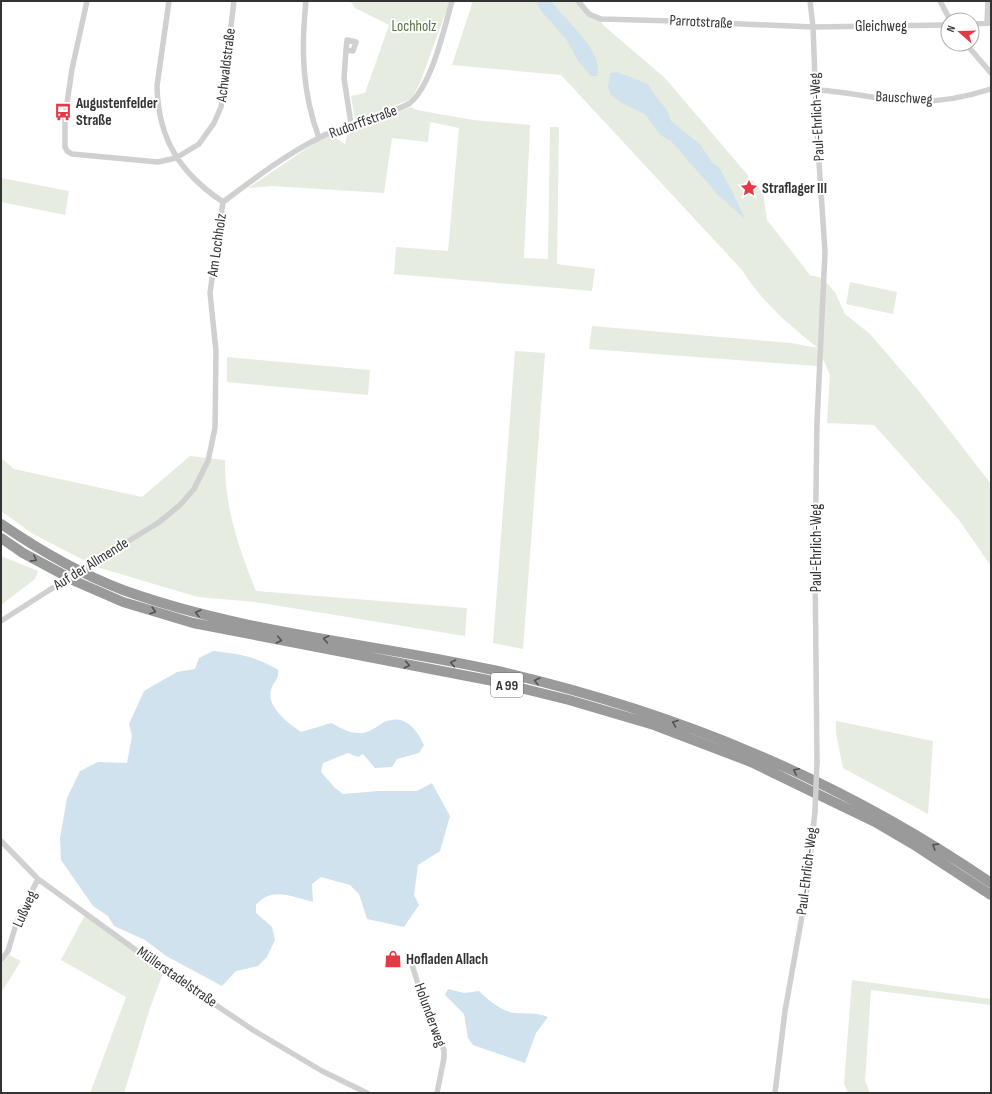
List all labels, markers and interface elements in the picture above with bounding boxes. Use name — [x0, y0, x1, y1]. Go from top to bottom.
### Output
street label: Parrotstraße — [669, 11, 733, 33]
north arrow — [940, 12, 980, 52]
park label: Lochholz — [392, 17, 437, 36]
street label: Gleichweg — [855, 17, 907, 36]
text: N — [944, 24, 958, 34]
street label: Achwaldstraße — [212, 27, 240, 104]
street label: Paul-Ehrlich-Weg — [805, 72, 829, 162]
street label: Bauschweg — [875, 87, 933, 109]
place label: Augustenfelder Straße — [75, 94, 158, 130]
street label: Rudorffstraße — [326, 101, 400, 143]
bus stop icon: Augustenfelder Straße — [53, 102, 73, 122]
place icon: Straflager III — [739, 178, 759, 198]
place label: Straflager III — [762, 179, 827, 198]
street label: Am Lochholz — [203, 212, 231, 279]
street label: Paul-Ehrlich-Weg — [807, 504, 826, 592]
street label: Auf der Allmende — [49, 533, 132, 595]
one-way arrow — [30, 554, 37, 562]
one-way arrow — [149, 606, 156, 615]
one-way arrow — [195, 609, 201, 617]
one-way arrow — [322, 635, 329, 643]
one-way arrow — [276, 636, 283, 644]
one-way arrow — [450, 659, 456, 668]
one-way arrow — [404, 660, 410, 668]
road number: A 99 — [491, 673, 523, 697]
one-way arrow — [534, 678, 540, 686]
one-way arrow — [672, 719, 679, 727]
one-way arrow — [793, 768, 800, 776]
street label: Paul-Ehrlich-Weg — [792, 826, 822, 916]
one-way arrow — [932, 843, 939, 851]
street label: Lußweg — [9, 888, 41, 930]
street label: Müllerstadelstraße — [133, 942, 221, 1012]
shop icon: Hofladen Allach — [383, 949, 403, 969]
place label: Hofladen Allach — [406, 950, 488, 969]
street label: Holunderweg — [410, 980, 450, 1050]

